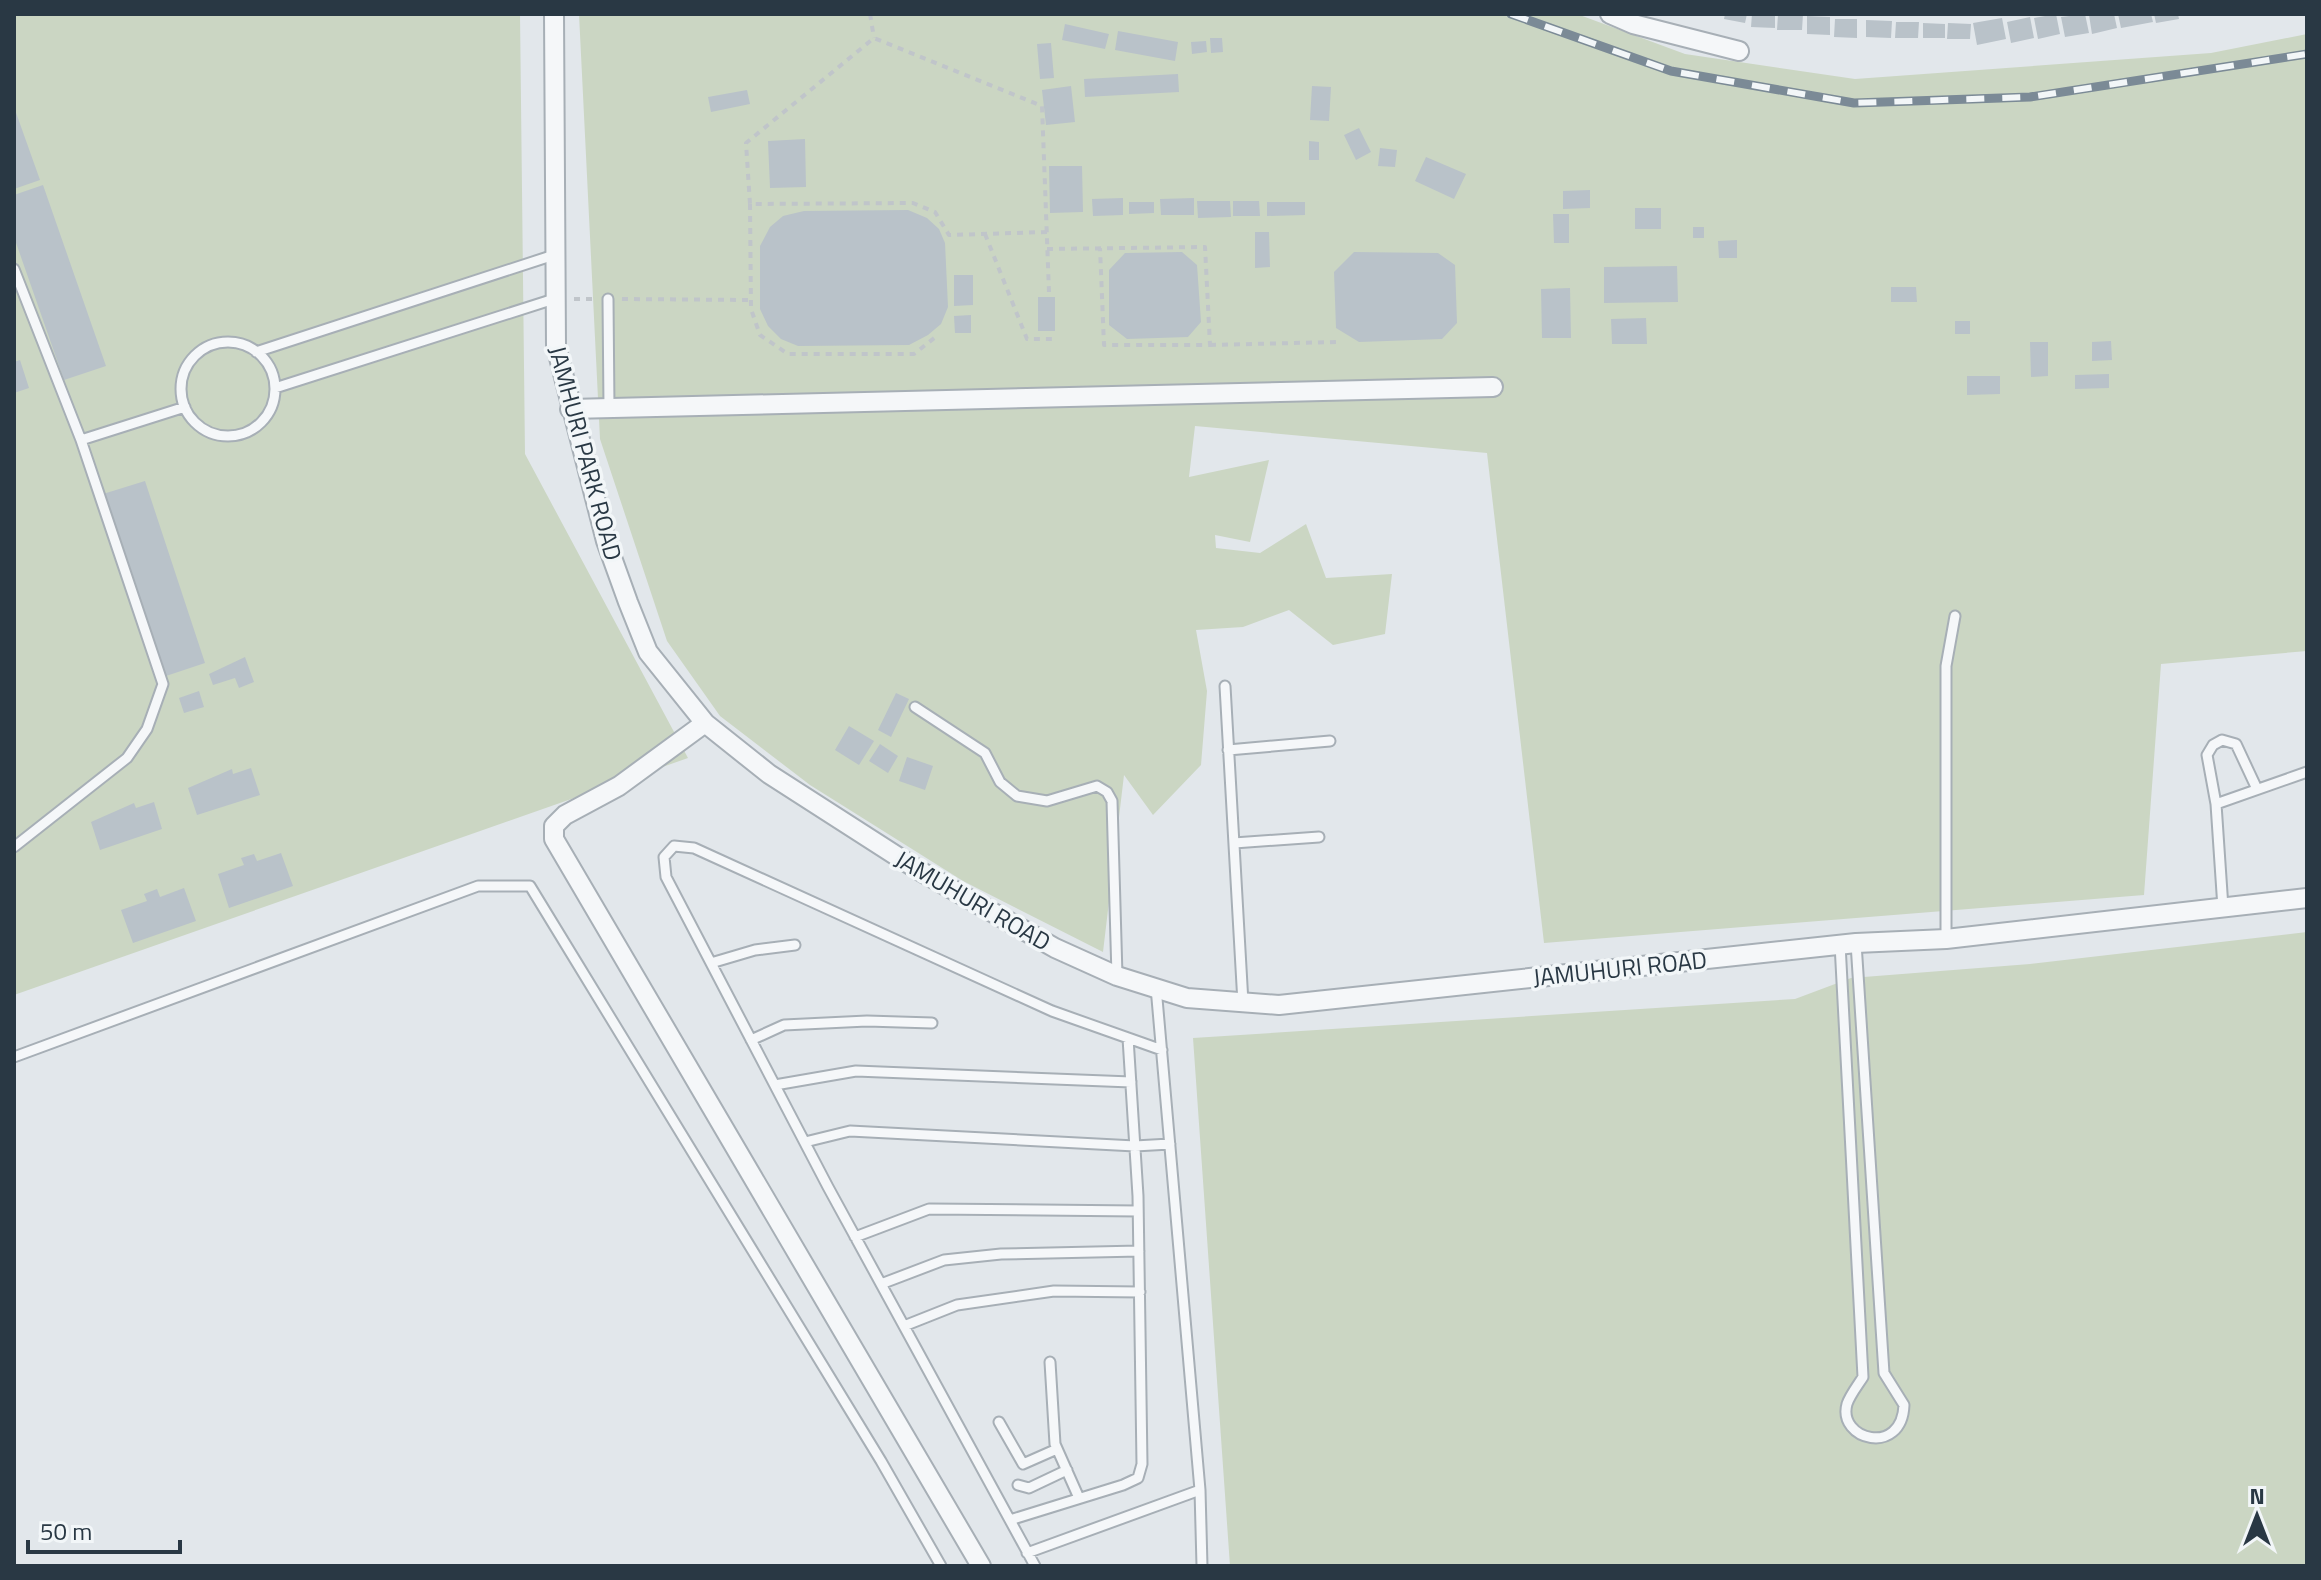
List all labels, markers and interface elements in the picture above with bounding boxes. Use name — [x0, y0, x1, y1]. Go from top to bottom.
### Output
street label: JAMHURI PARK ROAD — [540, 342, 632, 564]
street label: JAMUHURI ROAD — [888, 841, 1058, 959]
street label: JAMUHURI ROAD — [1531, 941, 1709, 995]
north arrow — [2217, 1476, 2297, 1556]
text: N — [2249, 1479, 2265, 1513]
scale bar — [28, 1504, 180, 1554]
text: 50 m — [40, 1513, 92, 1549]

